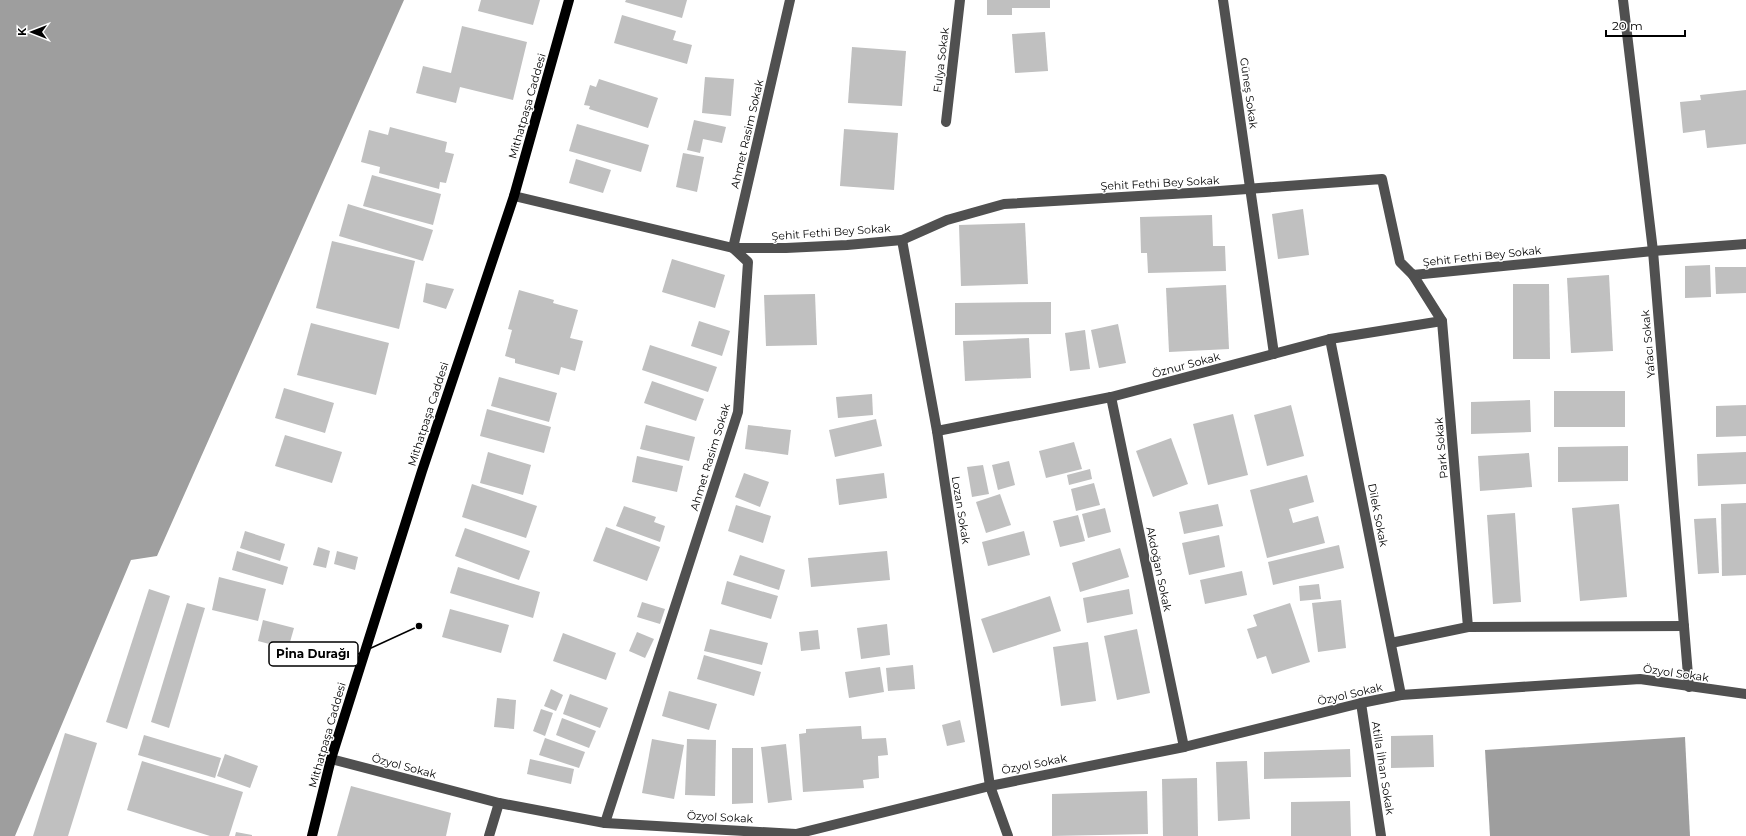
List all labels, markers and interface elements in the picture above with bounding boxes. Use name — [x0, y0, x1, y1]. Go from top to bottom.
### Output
north arrow — [12, 12, 52, 52]
scale bar — [1606, 12, 1685, 38]
text: 20 m — [1612, 18, 1643, 33]
street label: Fulya Sokak — [930, 26, 952, 93]
text: K — [15, 27, 29, 36]
street label: Mithatpaşa Caddesi — [505, 52, 549, 160]
street label: Güneş Sokak — [1237, 57, 1261, 130]
street label: Ahmet Rasim Sokak — [728, 78, 766, 190]
street label: Şehit Fethi Bey Sokak — [1100, 173, 1220, 193]
street label: Şehit Fethi Bey Sokak — [771, 221, 891, 243]
street label: Şehit Fethi Bey Sokak — [1422, 243, 1542, 269]
street label: Yafacı Sokak — [1638, 309, 1658, 379]
street label: Öznur Sokak — [1150, 349, 1222, 381]
street label: Mithatpaşa Caddesi — [405, 360, 452, 468]
street label: Ahmet Rasim Sokak — [687, 401, 733, 512]
street label: Park Sokak — [1431, 416, 1451, 479]
street label: Lozan Sokak — [949, 475, 973, 545]
street label: Dilek Sokak — [1365, 482, 1391, 548]
street label: Akdoğan Sokak — [1143, 525, 1175, 613]
callout: Pina Durağı — [269, 642, 358, 666]
text: Pina Durağı — [276, 646, 350, 661]
street label: Özyol Sokak — [1642, 661, 1710, 685]
street label: Özyol Sokak — [1316, 680, 1384, 708]
street label: Mithatpaşa Caddesi — [305, 681, 349, 789]
street label: Atilla İlhan Sokak — [1369, 720, 1397, 816]
street label: Özyol Sokak — [370, 751, 438, 781]
street label: Özyol Sokak — [1000, 751, 1068, 777]
street label: Özyol Sokak — [686, 808, 754, 826]

